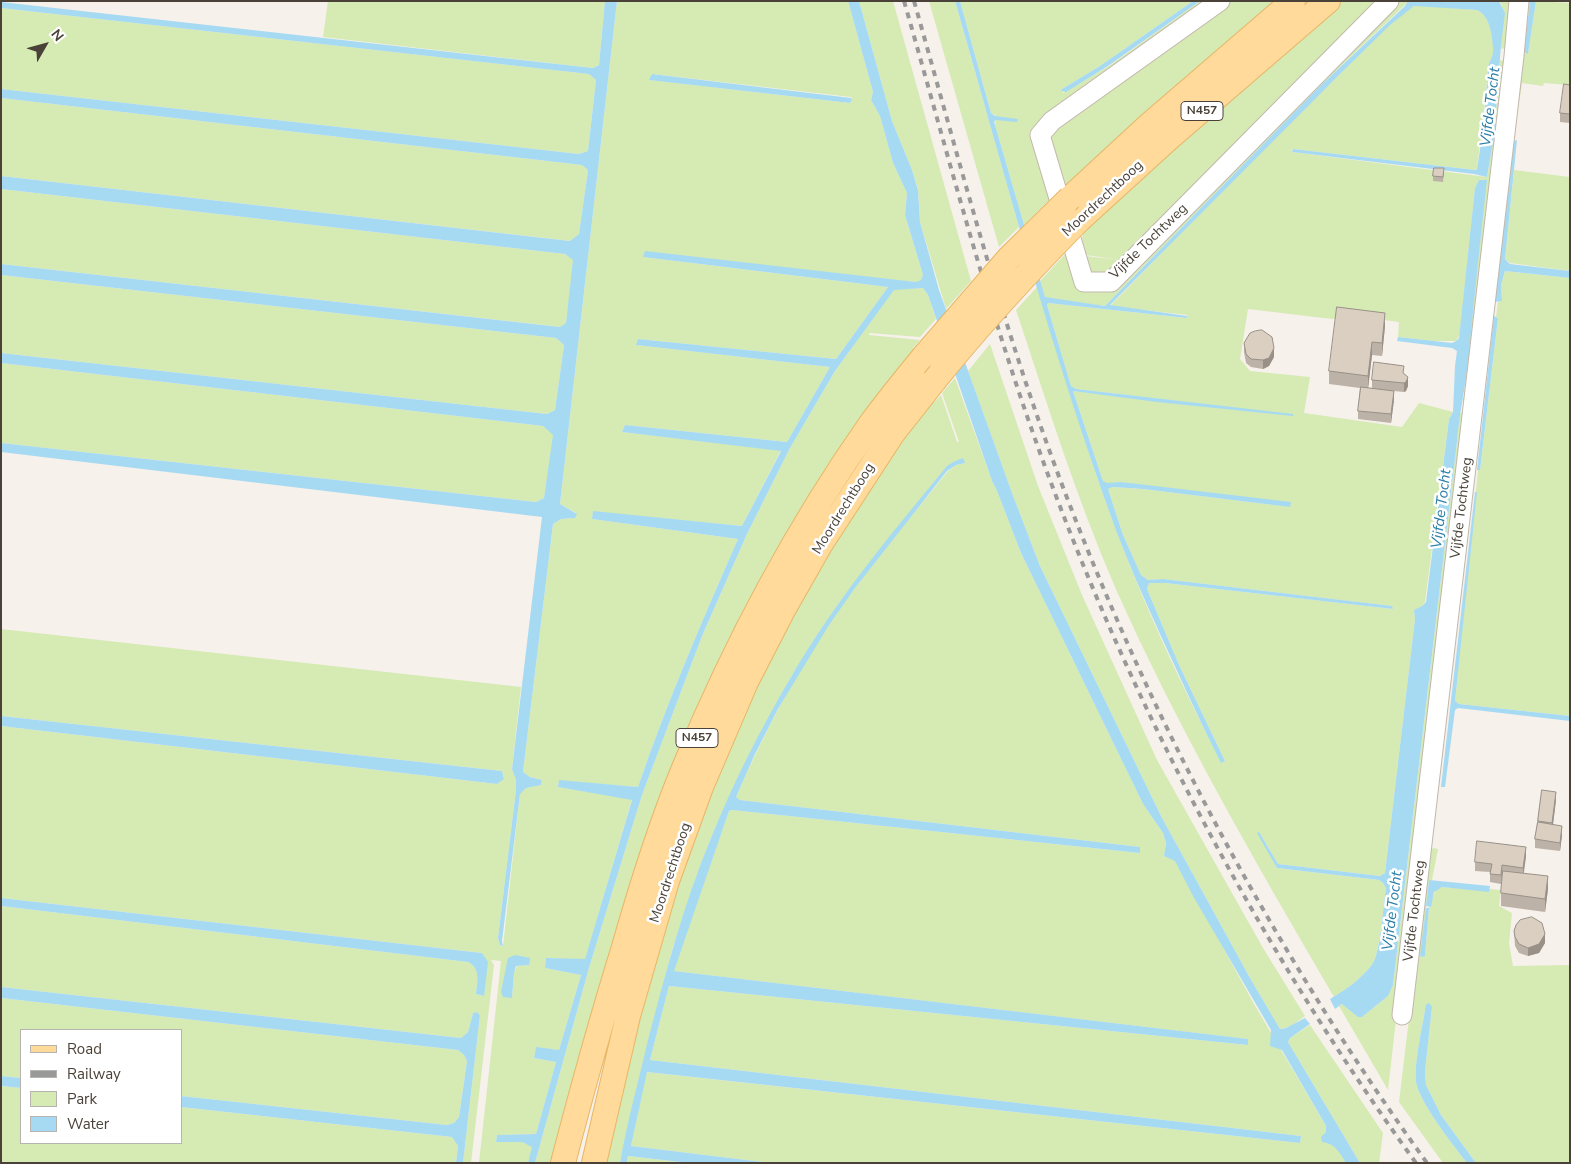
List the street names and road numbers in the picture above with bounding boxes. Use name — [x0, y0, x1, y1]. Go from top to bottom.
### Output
road number: N457 — [1181, 102, 1223, 120]
street label: Moordrechtboog — [1059, 157, 1147, 241]
street label: Vijfde Tochtweg — [1107, 201, 1191, 283]
street label: Vijfde Tochtweg — [1447, 456, 1477, 560]
street label: Moordrechtboog — [809, 460, 879, 558]
road number: N457 — [676, 728, 718, 748]
street label: Moordrechtboog — [647, 821, 695, 925]
street label: Vijfde Tochtweg — [1400, 859, 1430, 963]

